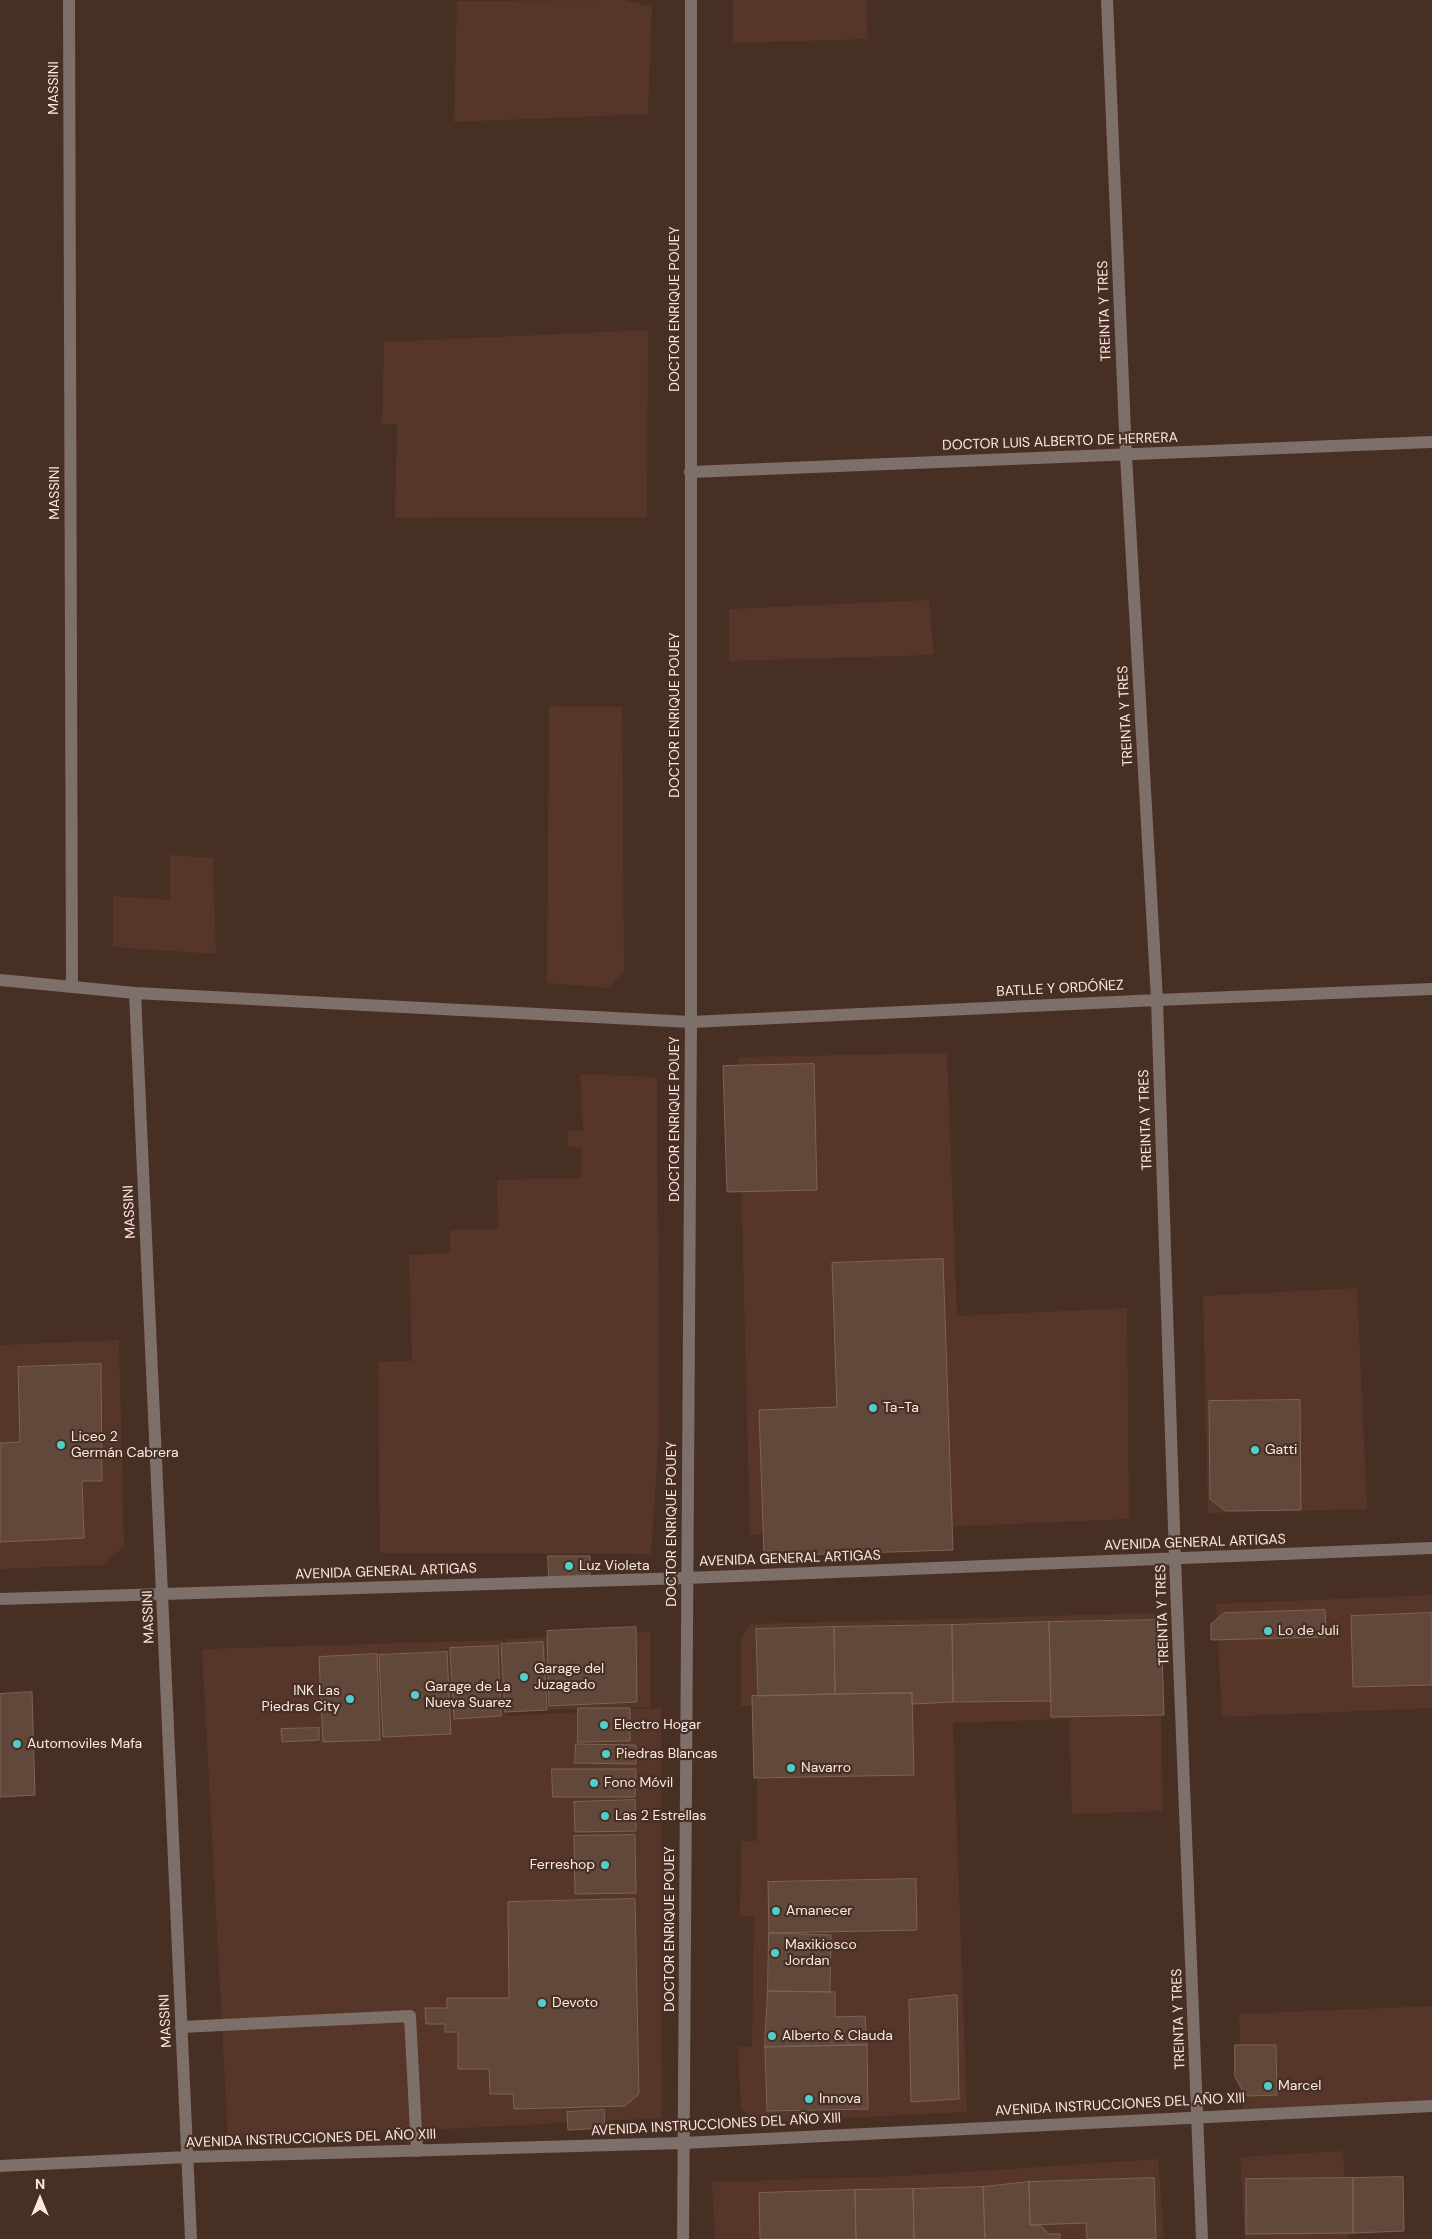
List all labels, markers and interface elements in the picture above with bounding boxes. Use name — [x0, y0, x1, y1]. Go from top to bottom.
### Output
street label: MASSINI — [46, 61, 62, 115]
street label: DOCTOR ENRIQUE POUEY — [667, 226, 683, 392]
street label: TREINTA Y TRES — [1095, 260, 1115, 362]
street label: DOCTOR LUIS ALBERTO DE HERRERA — [942, 429, 1178, 455]
street label: MASSINI — [47, 466, 63, 520]
street label: DOCTOR ENRIQUE POUEY — [667, 632, 683, 798]
street label: TREINTA Y TRES — [1115, 665, 1137, 767]
street label: BATLLE Y ORDÓÑEZ — [996, 977, 1124, 1001]
street label: DOCTOR ENRIQUE POUEY — [667, 1036, 683, 1202]
street label: TREINTA Y TRES — [1136, 1069, 1156, 1171]
street label: MASSINI — [120, 1185, 140, 1239]
place label: Ta-Ta — [883, 1400, 919, 1416]
marker: Ta-Ta — [867, 1402, 879, 1414]
place label: Liceo 2 Germán Cabrera — [71, 1429, 179, 1461]
marker: Liceo 2 Germán Cabrera — [55, 1439, 67, 1451]
street label: DOCTOR ENRIQUE POUEY — [664, 1441, 680, 1607]
place label: Gatti — [1265, 1442, 1297, 1458]
marker: Gatti — [1249, 1444, 1261, 1456]
street label: AVENIDA GENERAL ARTIGAS — [1104, 1531, 1286, 1555]
street label: AVENIDA GENERAL ARTIGAS — [699, 1547, 881, 1571]
place label: Luz Violeta — [579, 1558, 650, 1574]
street label: AVENIDA GENERAL ARTIGAS — [295, 1560, 477, 1584]
marker: Luz Violeta — [563, 1560, 575, 1572]
street label: TREINTA Y TRES — [1153, 1564, 1173, 1666]
street label: MASSINI — [140, 1590, 158, 1644]
place label: Lo de Juli — [1278, 1623, 1339, 1639]
marker: Lo de Juli — [1262, 1625, 1274, 1637]
place label: Garage del Juzagado — [534, 1661, 604, 1694]
marker: Garage del Juzagado — [518, 1671, 530, 1683]
place label: Garage de La Nueva Suarez — [425, 1679, 512, 1711]
place label: INK Las Piedras City — [262, 1683, 340, 1715]
marker: Garage de La Nueva Suarez — [409, 1689, 421, 1701]
marker: INK Las Piedras City — [344, 1693, 356, 1705]
place label: Electro Hogar — [614, 1717, 701, 1733]
marker: Electro Hogar — [598, 1719, 610, 1731]
place label: Automoviles Mafa — [27, 1736, 142, 1752]
marker: Automoviles Mafa — [11, 1738, 23, 1750]
place label: Piedras Blancas — [616, 1746, 718, 1762]
marker: Piedras Blancas — [600, 1748, 612, 1760]
place label: Navarro — [801, 1760, 851, 1776]
marker: Navarro — [785, 1762, 797, 1774]
place label: Fono Móvil — [604, 1775, 673, 1791]
marker: Fono Móvil — [588, 1777, 600, 1789]
place label: Las 2 Estrellas — [615, 1808, 706, 1824]
marker: Las 2 Estrellas — [599, 1810, 611, 1822]
street label: DOCTOR ENRIQUE POUEY — [662, 1846, 678, 2012]
place label: Ferreshop — [530, 1857, 595, 1873]
marker: Ferreshop — [599, 1859, 611, 1871]
place label: Amanecer — [786, 1903, 853, 1919]
marker: Amanecer — [770, 1905, 782, 1917]
place label: Maxikiosco Jordan — [785, 1937, 857, 1970]
marker: Maxikiosco Jordan — [769, 1947, 781, 1959]
street label: TREINTA Y TRES — [1169, 1968, 1189, 2070]
street label: MASSINI — [156, 1994, 176, 2048]
place label: Devoto — [552, 1995, 598, 2011]
marker: Devoto — [536, 1997, 548, 2009]
place label: Alberto & Clauda — [782, 2028, 893, 2044]
marker: Alberto & Clauda — [766, 2030, 778, 2042]
place label: Marcel — [1278, 2078, 1321, 2094]
marker: Marcel — [1262, 2080, 1274, 2092]
street label: AVENIDA INSTRUCCIONES DEL AÑO XIII — [995, 2090, 1245, 2120]
place label: Innova — [819, 2091, 861, 2107]
marker: Innova — [803, 2093, 815, 2105]
street label: AVENIDA INSTRUCCIONES DEL AÑO XIII — [591, 2110, 841, 2140]
street label: AVENIDA INSTRUCCIONES DEL AÑO XIII — [186, 2126, 436, 2152]
north arrow — [15, 2174, 65, 2224]
text: N — [35, 2175, 45, 2193]

